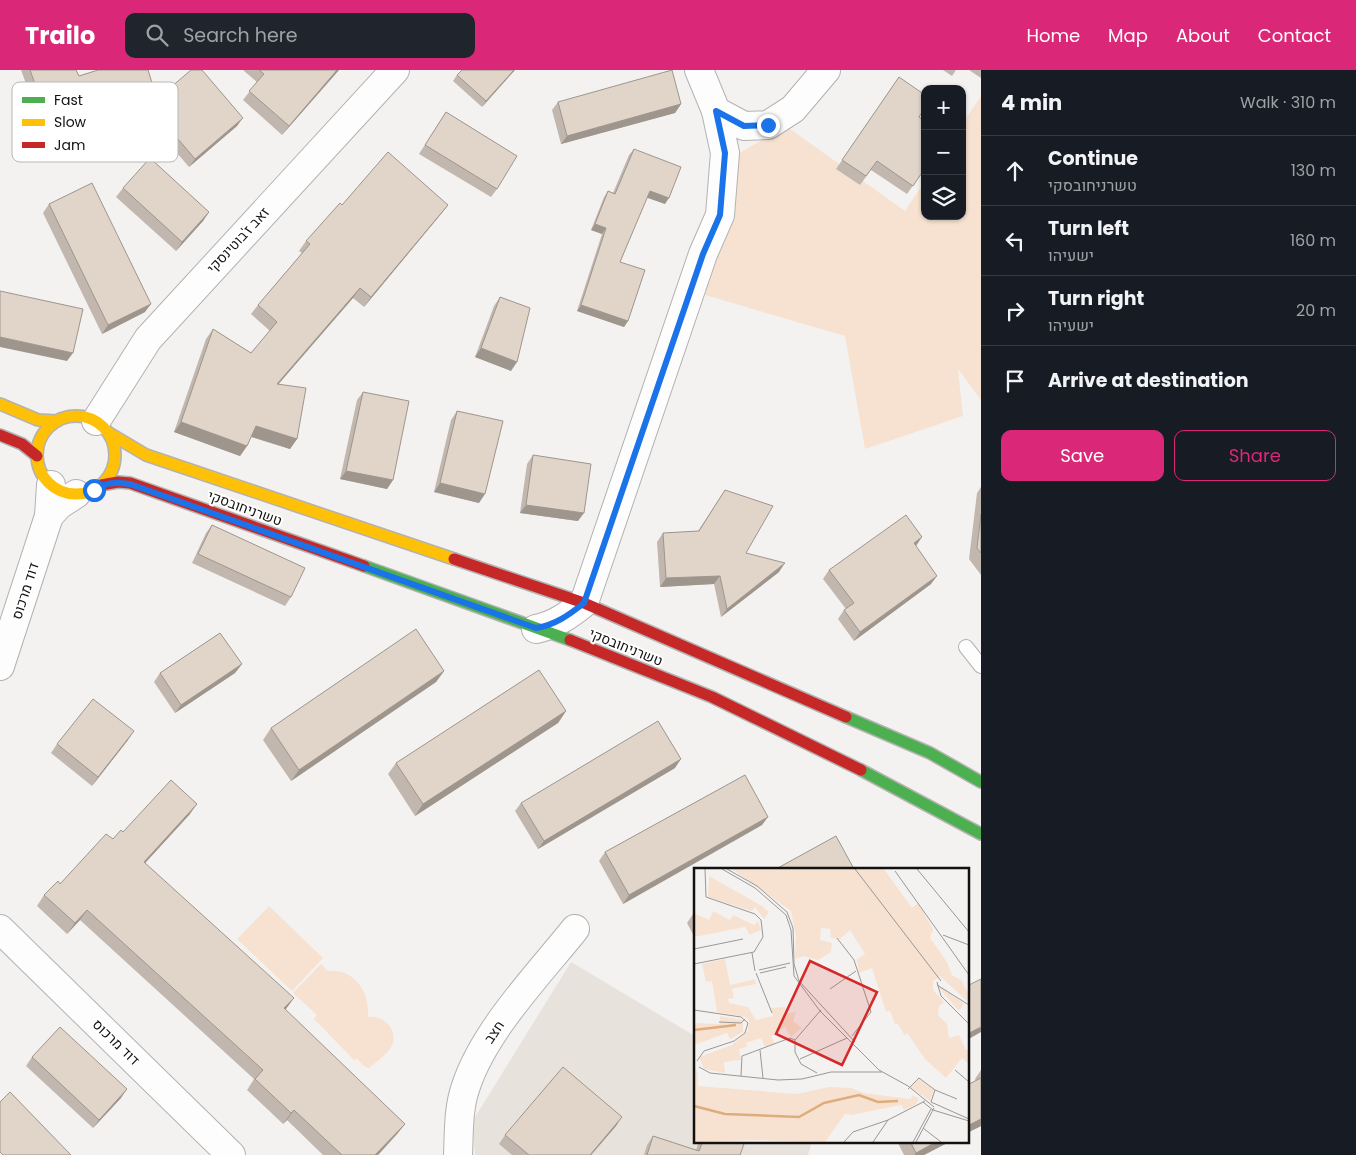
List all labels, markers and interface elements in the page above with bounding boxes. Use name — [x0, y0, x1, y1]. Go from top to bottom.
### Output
search box — [125, 13, 475, 58]
text: Trailo — [25, 19, 95, 52]
icon: search — [143, 21, 171, 49]
text: Search here — [183, 22, 298, 49]
text: Home — [1026, 23, 1080, 48]
text: Map — [1108, 23, 1148, 48]
text: About — [1176, 23, 1230, 48]
text: Contact — [1258, 23, 1331, 48]
legend — [12, 82, 178, 162]
map controls — [921, 85, 966, 220]
button: + — [921, 85, 966, 130]
text: 4 min — [1001, 88, 1062, 117]
text: Fast — [54, 90, 83, 110]
text: Walk · 310 m — [1240, 91, 1336, 114]
text: Slow — [54, 112, 87, 132]
route end — [757, 114, 780, 137]
button: − — [921, 130, 966, 175]
text: Jam — [54, 135, 85, 155]
text: Continue — [1048, 145, 1138, 172]
icon: ahead — [1001, 157, 1029, 185]
text: 130 m — [1291, 159, 1336, 182]
text: טשרניחובסקי — [1048, 174, 1137, 197]
button: layers — [921, 175, 966, 220]
street label: זאב ז'בוטינסקי — [202, 203, 274, 277]
text: Turn left — [1048, 215, 1129, 242]
icon: left — [1001, 227, 1029, 255]
text: 160 m — [1290, 229, 1336, 252]
text: ישעיהו — [1048, 244, 1094, 267]
text: Turn right — [1048, 285, 1144, 312]
icon: right — [1001, 297, 1029, 325]
text: 20 m — [1296, 299, 1336, 322]
text: ישעיהו — [1048, 314, 1094, 337]
icon: arrive — [1001, 367, 1029, 395]
text: Arrive at destination — [1048, 367, 1249, 394]
button: Save — [1001, 430, 1164, 481]
button: Share — [1174, 430, 1336, 481]
route start — [83, 479, 106, 502]
street label: טשרניחובסקי — [205, 485, 285, 531]
street label: דוד מרכוס — [6, 560, 44, 622]
street label: טשרניחובסקי — [586, 623, 666, 671]
inset map — [694, 868, 968, 1142]
street label: דוד מרכוס — [88, 1014, 144, 1070]
street label: חצב — [479, 1017, 509, 1047]

